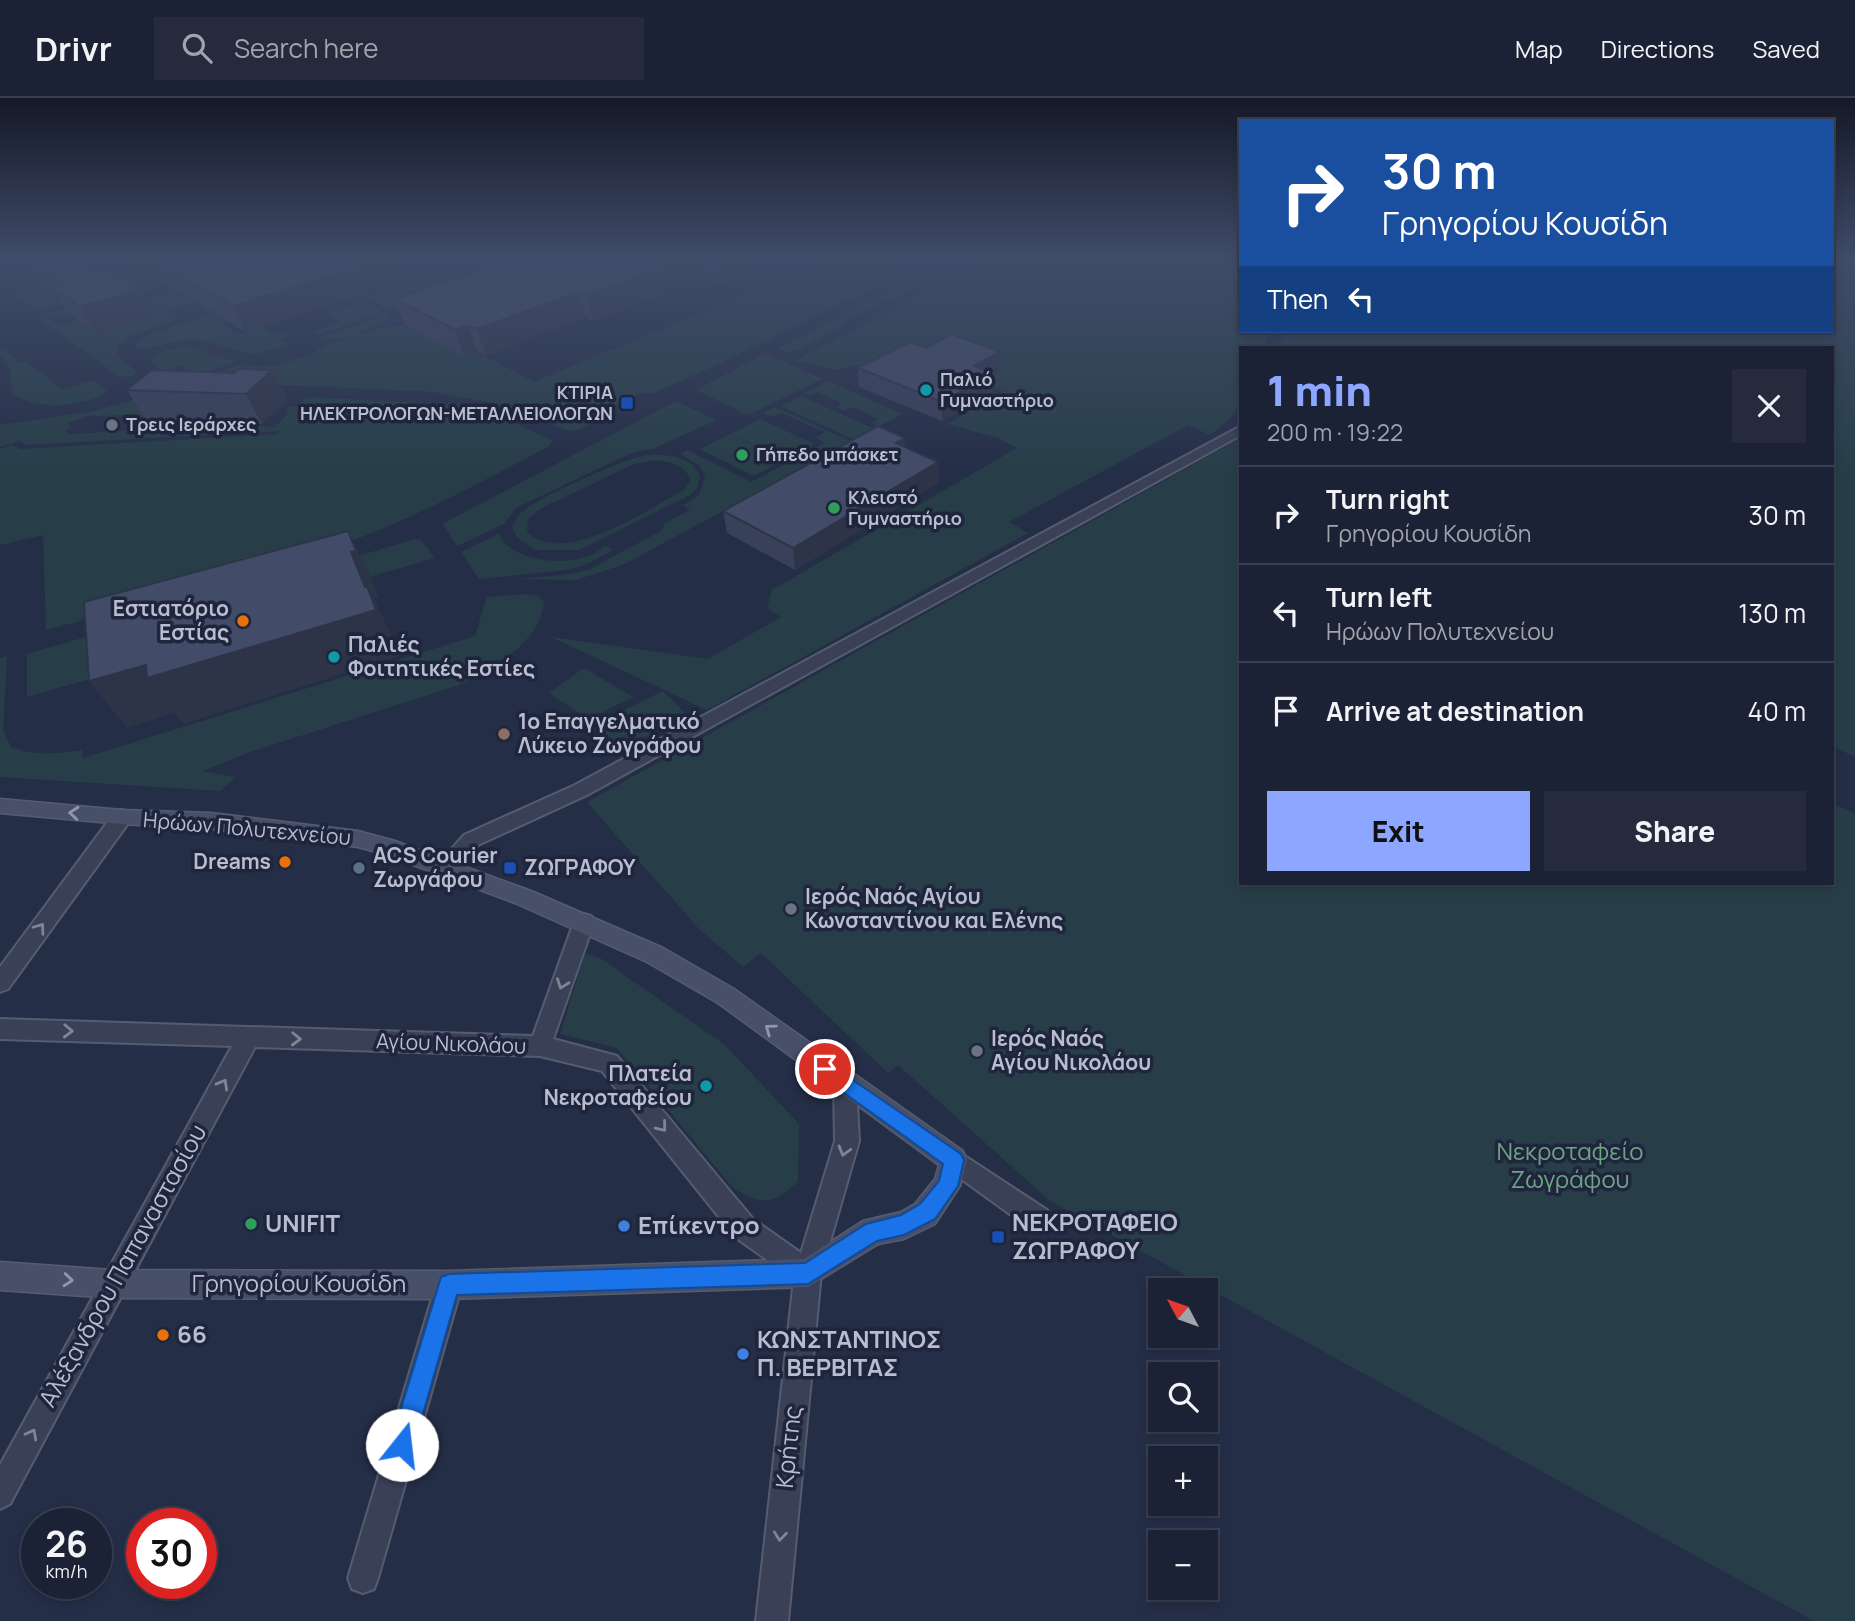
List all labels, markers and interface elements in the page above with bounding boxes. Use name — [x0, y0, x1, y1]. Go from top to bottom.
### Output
search box — [154, 17, 644, 80]
text: Drivr — [35, 26, 112, 71]
icon: search — [178, 29, 216, 67]
text: Search here — [234, 30, 378, 66]
text: Map — [1515, 32, 1563, 65]
text: Directions — [1601, 32, 1714, 65]
text: Saved — [1752, 32, 1820, 65]
text: 30 m — [1382, 137, 1497, 204]
icon: right — [1267, 147, 1358, 238]
text: Γρηγορίου Κουσίδη — [1382, 201, 1668, 245]
icon: left — [1342, 280, 1380, 318]
text: Then — [1267, 281, 1328, 317]
text: 1 min — [1267, 361, 1372, 419]
place label: Παλιό Γυμναστήριο — [940, 367, 1054, 412]
button: close — [1732, 369, 1806, 443]
place label: ΚΤΙΡΙΑ ΗΛΕΚΤΡΟΛΟΓΩΝ-ΜΕΤΑΛΛΕΙΟΛΟΓΩΝ — [300, 380, 613, 425]
marker: Παλιό Γυμναστήριο — [918, 382, 934, 398]
marker: ΚΤΙΡΙΑ ΗΛΕΚΤΡΟΛΟΓΩΝ-ΜΕΤΑΛΛΕΙΟΛΟΓΩΝ — [619, 395, 635, 411]
place label: Τρεις Ιεράρχες — [126, 412, 256, 436]
text: 200 m · 19:22 — [1267, 416, 1403, 448]
marker: Τρεις Ιεράρχες — [104, 417, 120, 433]
place label: Γήπεδο μπάσκετ — [756, 442, 898, 466]
marker: Γήπεδο μπάσκετ — [734, 447, 750, 463]
text: Turn right — [1326, 481, 1450, 517]
place label: Κλειστό Γυμναστήριο — [848, 485, 962, 530]
icon: right — [1267, 496, 1305, 534]
text: 30 m — [1749, 497, 1806, 533]
marker: Κλειστό Γυμναστήριο — [826, 500, 842, 516]
text: Γρηγορίου Κουσίδη — [1326, 517, 1532, 549]
text: Turn left — [1326, 579, 1433, 615]
place label: Εστιατόριο Εστίας — [113, 594, 229, 646]
icon: left — [1267, 594, 1305, 632]
text: 130 m — [1738, 595, 1806, 631]
marker: Εστιατόριο Εστίας — [235, 613, 251, 629]
text: Ηρώων Πολυτεχνείου — [1326, 615, 1554, 647]
place label: Παλιές Φοιτητικές Εστίες — [348, 630, 535, 682]
marker: Παλιές Φοιτητικές Εστίες — [326, 649, 342, 665]
icon: arrive — [1267, 692, 1305, 730]
text: Arrive at destination — [1326, 693, 1584, 729]
text: 40 m — [1748, 693, 1806, 729]
place label: 1ο Επαγγελματικό Λύκειο Ζωγράφου — [518, 707, 701, 759]
marker: 1ο Επαγγελματικό Λύκειο Ζωγράφου — [496, 726, 512, 742]
button: Exit — [1267, 791, 1530, 871]
button: Share — [1544, 791, 1806, 871]
street label: Ηρώων Πολυτεχνείου — [142, 805, 352, 851]
one-way arrow — [68, 806, 79, 821]
place label: ACS Courier Ζωργάφου — [373, 841, 498, 893]
place label: Dreams — [193, 847, 271, 875]
place label: ΖΩΓΡΑΦΟΥ — [524, 853, 636, 881]
marker: Dreams — [277, 854, 293, 870]
marker: ACS Courier Ζωργάφου — [351, 860, 367, 876]
marker: ΖΩΓΡΑΦΟΥ — [502, 860, 518, 876]
place label: Ιερός Ναός Αγίου Κωνσταντίνου και Ελένης — [805, 882, 1063, 934]
marker: Ιερός Ναός Αγίου Κωνσταντίνου και Ελένης — [783, 901, 799, 917]
one-way arrow — [32, 923, 45, 936]
one-way arrow — [556, 978, 570, 990]
one-way arrow — [63, 1024, 74, 1039]
place label: Ιερός Ναός Αγίου Νικολάου — [991, 1024, 1151, 1076]
one-way arrow — [765, 1025, 778, 1037]
street label: Αγίου Νικολάου — [375, 1026, 527, 1060]
one-way arrow — [290, 1032, 301, 1047]
pin — [795, 1039, 855, 1099]
marker: Ιερός Ναός Αγίου Νικολάου — [969, 1043, 985, 1059]
icon: arrive — [806, 1050, 844, 1088]
place label: Πλατεία Νεκροταφείου — [544, 1059, 692, 1111]
one-way arrow — [215, 1078, 228, 1091]
marker: Πλατεία Νεκροταφείου — [698, 1078, 714, 1094]
street label: Αλέξανδρου Παπαναστασίου — [30, 1118, 213, 1412]
one-way arrow — [654, 1119, 666, 1132]
park label: Νεκροταφείο Ζωγράφου — [1496, 1134, 1644, 1195]
one-way arrow — [837, 1145, 852, 1157]
place label: ΝΕΚΡΟΤΑΦΕΙΟ ΖΩΓΡΑΦΟΥ — [1012, 1205, 1178, 1266]
place label: UNIFIT — [265, 1206, 341, 1239]
place label: Επίκεντρο — [638, 1208, 760, 1241]
marker: UNIFIT — [243, 1216, 259, 1232]
marker: Επίκεντρο — [616, 1218, 632, 1234]
marker: ΝΕΚΡΟΤΑΦΕΙΟ ΖΩΓΡΑΦΟΥ — [990, 1229, 1006, 1245]
street label: Γρηγορίου Κουσίδη — [192, 1266, 406, 1299]
one-way arrow — [63, 1272, 74, 1287]
north arrow — [1148, 1278, 1218, 1348]
map controls — [1148, 1278, 1218, 1600]
place label: 66 — [177, 1317, 207, 1350]
place label: ΚΩΝΣΤΑΝΤΙΝΟΣ Π. ΒΕΡΒΙΤΑΣ — [757, 1322, 941, 1383]
marker: 66 — [155, 1327, 171, 1343]
marker: ΚΩΝΣΤΑΝΤΙΝΟΣ Π. ΒΕΡΒΙΤΑΣ — [735, 1346, 751, 1362]
button: search — [1148, 1362, 1218, 1432]
street label: Κρήτης — [767, 1404, 808, 1490]
position arrow — [365, 1408, 439, 1482]
one-way arrow — [24, 1429, 37, 1441]
button: + — [1148, 1446, 1218, 1516]
speed limit sign: 30 — [126, 1508, 217, 1599]
text: 26 — [45, 1520, 88, 1568]
one-way arrow — [773, 1530, 788, 1542]
button: − — [1148, 1530, 1218, 1600]
text: km/h — [46, 1559, 87, 1583]

